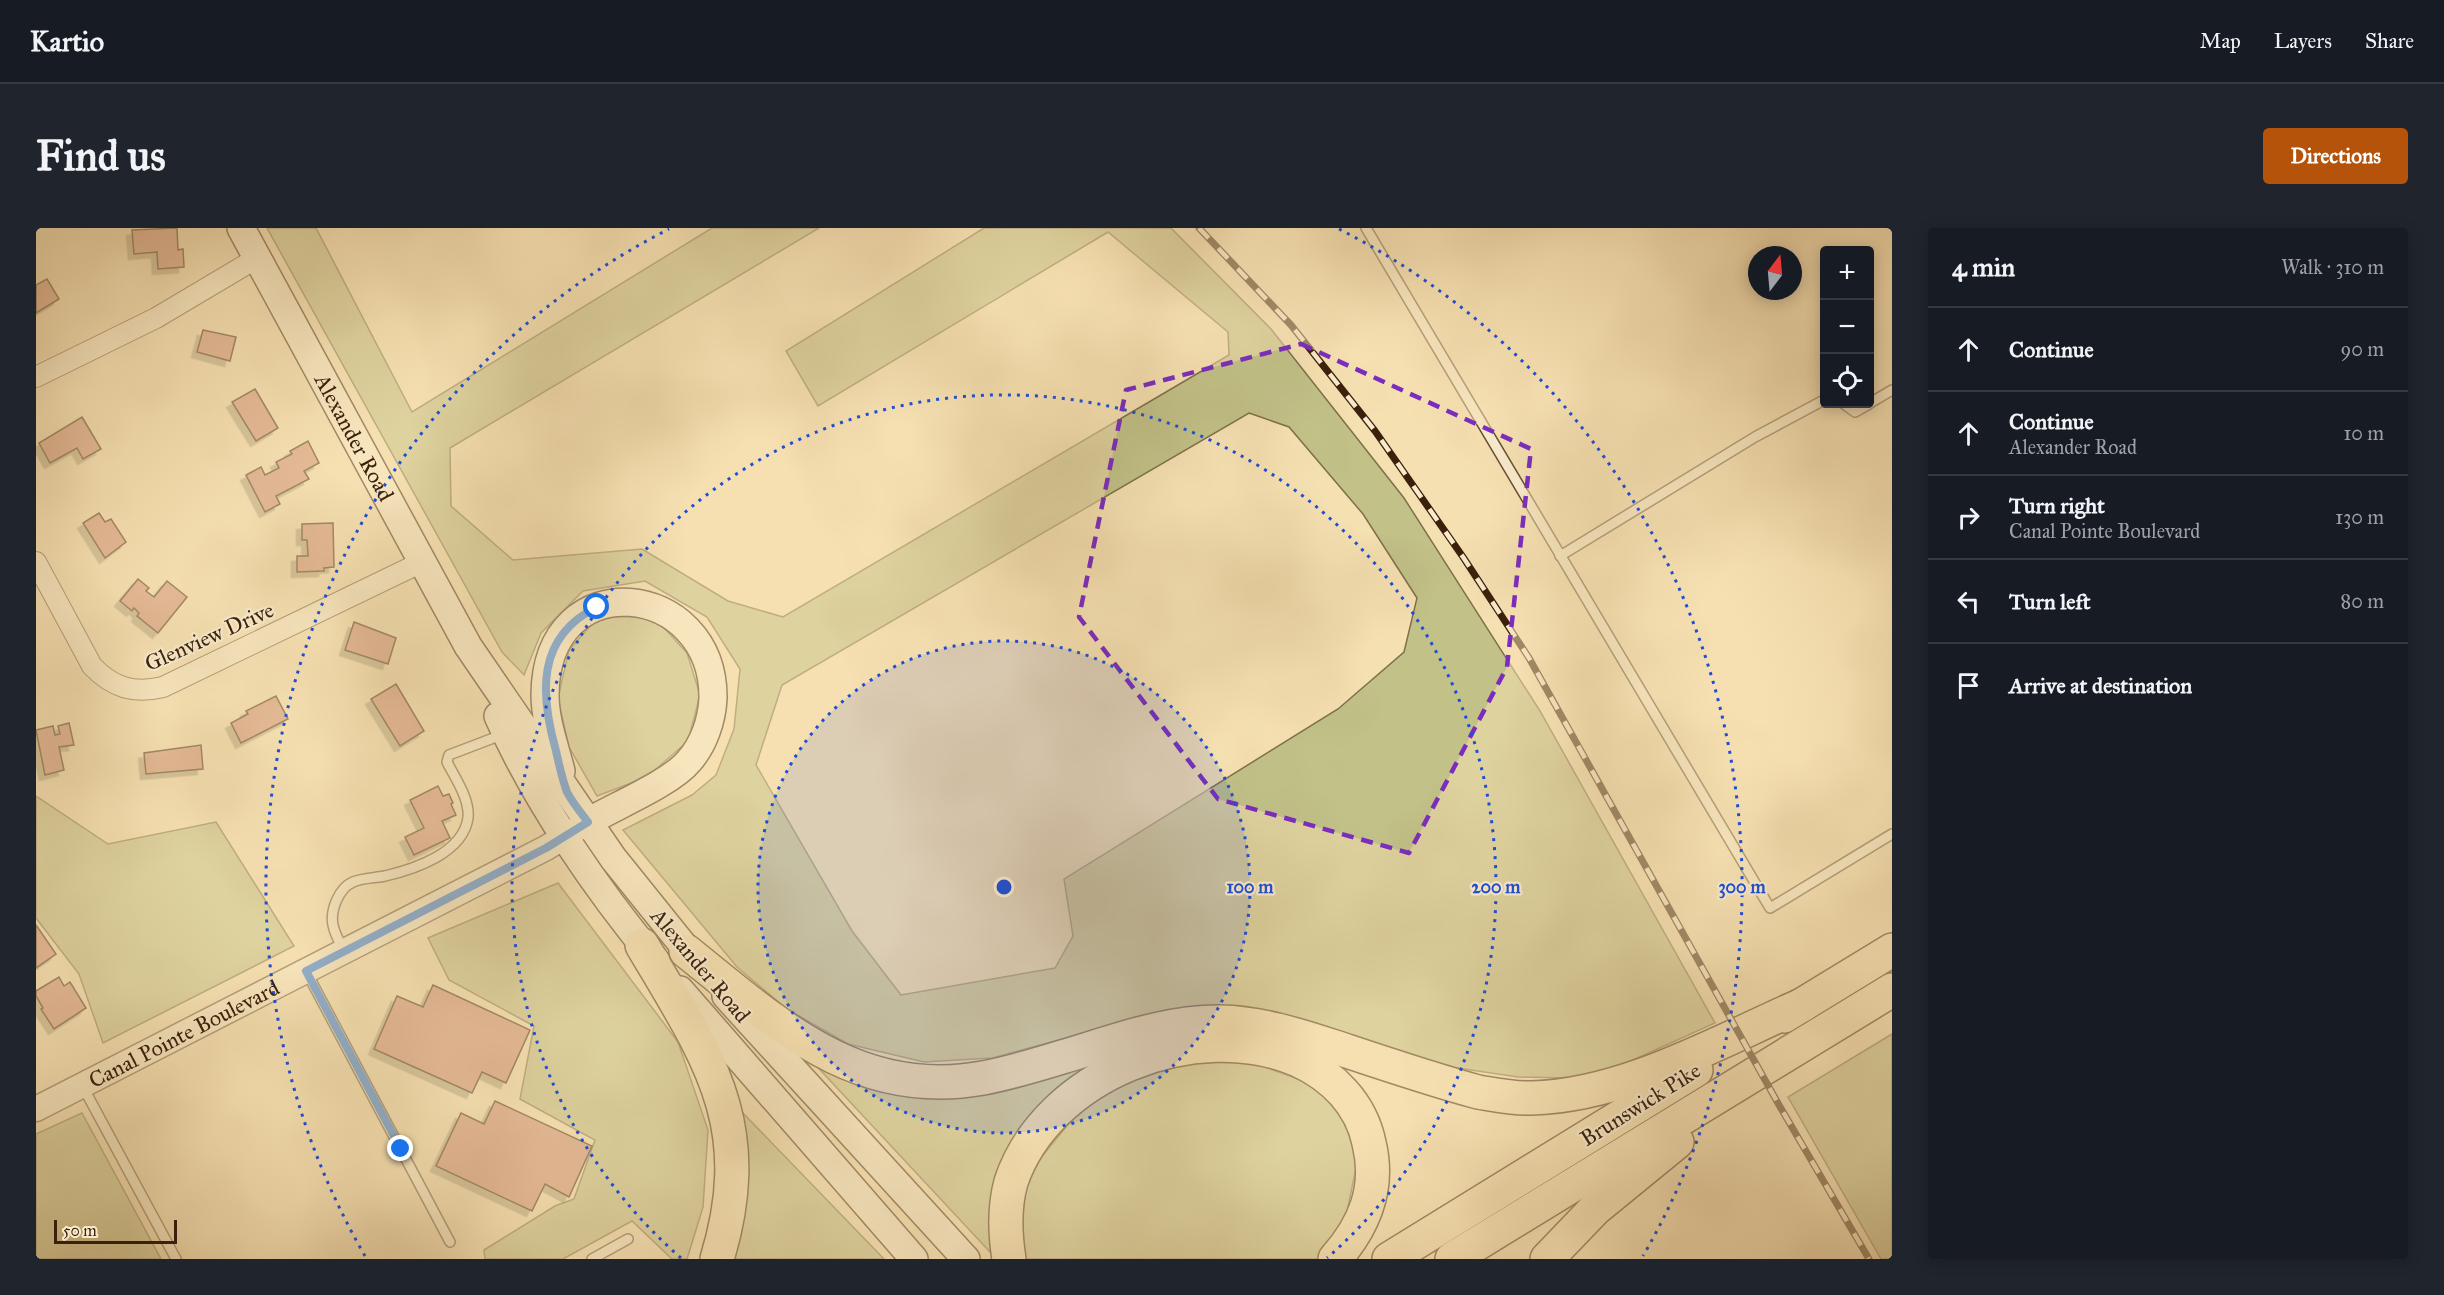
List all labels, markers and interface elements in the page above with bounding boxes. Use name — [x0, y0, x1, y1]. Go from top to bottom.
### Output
text: Kartio — [30, 24, 104, 59]
text: Map — [2200, 28, 2241, 54]
text: Layers — [2274, 28, 2332, 54]
text: Share — [2365, 28, 2414, 54]
button: Directions — [2263, 128, 2408, 184]
text: Find us — [36, 130, 166, 182]
north arrow — [1748, 246, 1802, 300]
map controls — [1820, 246, 1874, 408]
button: + — [1820, 246, 1874, 300]
text: 4 min — [1952, 251, 2015, 283]
text: Walk · 310 m — [2281, 255, 2384, 279]
button: − — [1820, 300, 1874, 354]
icon: ahead — [1952, 333, 1985, 366]
text: Continue — [2009, 336, 2094, 363]
text: 90 m — [2341, 337, 2384, 361]
button: locate — [1820, 354, 1874, 408]
street label: Alexander Road — [308, 368, 400, 506]
text: Continue — [2009, 408, 2094, 435]
icon: ahead — [1952, 417, 1985, 450]
text: 10 m — [2343, 421, 2384, 445]
text: Alexander Road — [2009, 435, 2137, 459]
text: Turn right — [2009, 492, 2105, 519]
icon: right — [1952, 501, 1985, 534]
text: 130 m — [2335, 505, 2384, 529]
text: Canal Pointe Boulevard — [2009, 519, 2200, 543]
icon: left — [1952, 585, 1985, 618]
text: Turn left — [2009, 588, 2091, 615]
text: 80 m — [2341, 589, 2384, 613]
route start — [583, 593, 609, 619]
street label: Glenview Drive — [140, 596, 278, 677]
icon: arrive — [1952, 669, 1985, 702]
text: Arrive at destination — [2009, 672, 2192, 699]
text: 100 m — [1227, 876, 1274, 898]
text: 200 m — [1472, 876, 1521, 898]
text: 300 m — [1718, 876, 1766, 899]
centre of rings — [994, 877, 1014, 897]
street label: Alexander Road — [644, 902, 756, 1028]
street label: Canal Pointe Boulevard — [84, 974, 284, 1094]
street label: Brunswick Pike — [1575, 1057, 1705, 1152]
route end — [387, 1135, 413, 1161]
scale bar — [54, 1217, 177, 1244]
text: 50 m — [63, 1221, 97, 1240]

